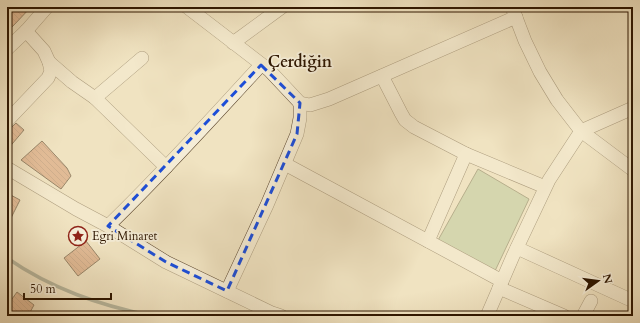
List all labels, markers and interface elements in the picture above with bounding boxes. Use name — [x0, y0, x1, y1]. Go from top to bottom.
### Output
district label: Çerdiğin — [268, 51, 333, 73]
place icon: Egri Minaret — [67, 225, 89, 247]
place label: Egri Minaret — [92, 228, 158, 244]
north arrow — [578, 261, 618, 301]
text: N — [599, 272, 616, 286]
scale bar — [24, 275, 111, 301]
text: 50 m — [30, 281, 57, 297]

